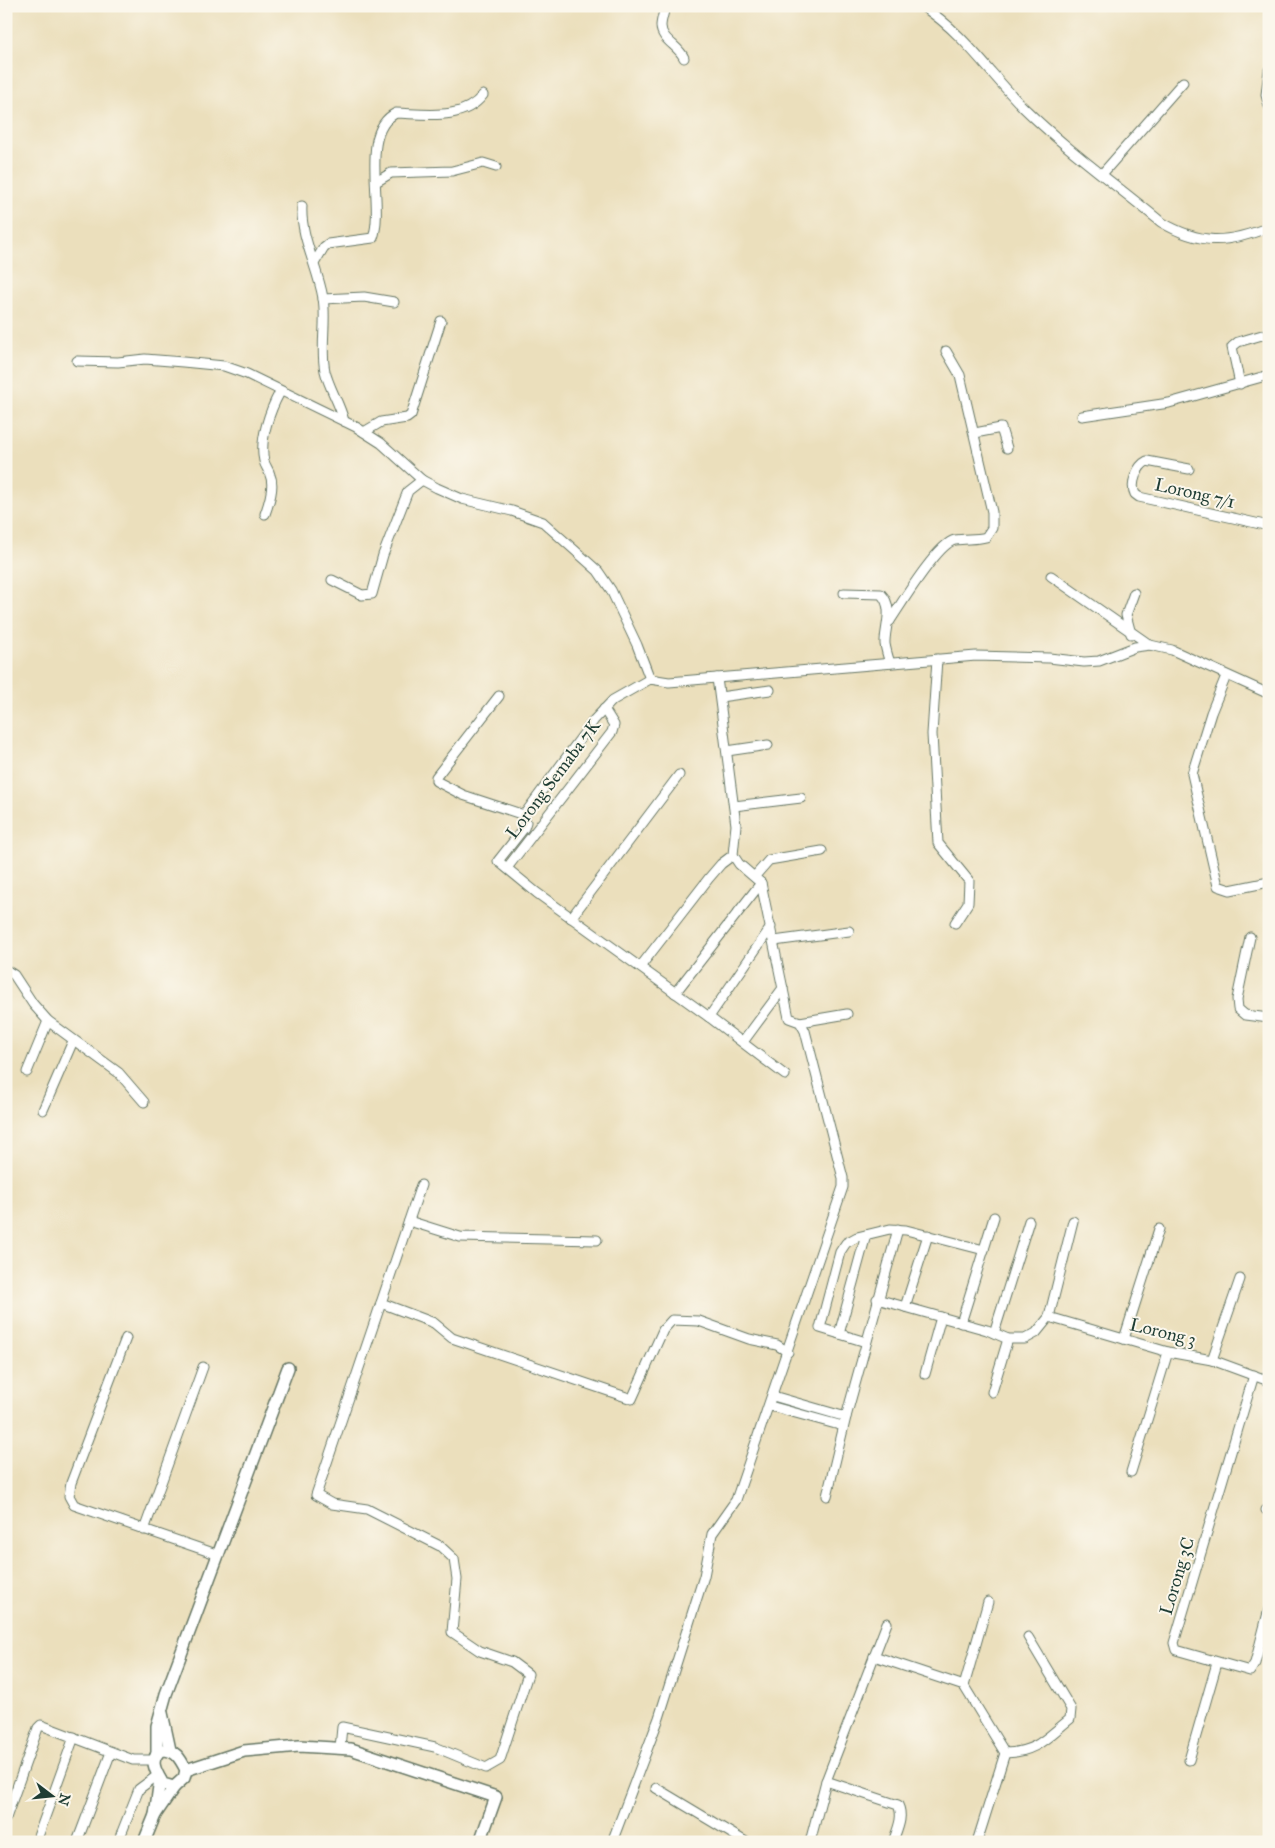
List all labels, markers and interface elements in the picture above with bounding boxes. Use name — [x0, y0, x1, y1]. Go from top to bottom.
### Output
street label: Lorong 7/1 — [1152, 473, 1237, 514]
street label: Lorong Semaba 7K — [501, 714, 606, 844]
street label: Lorong 3 — [1127, 1313, 1198, 1352]
street label: Lorong 3C — [1155, 1535, 1200, 1618]
north arrow — [28, 1770, 78, 1820]
text: N — [54, 1791, 74, 1808]

